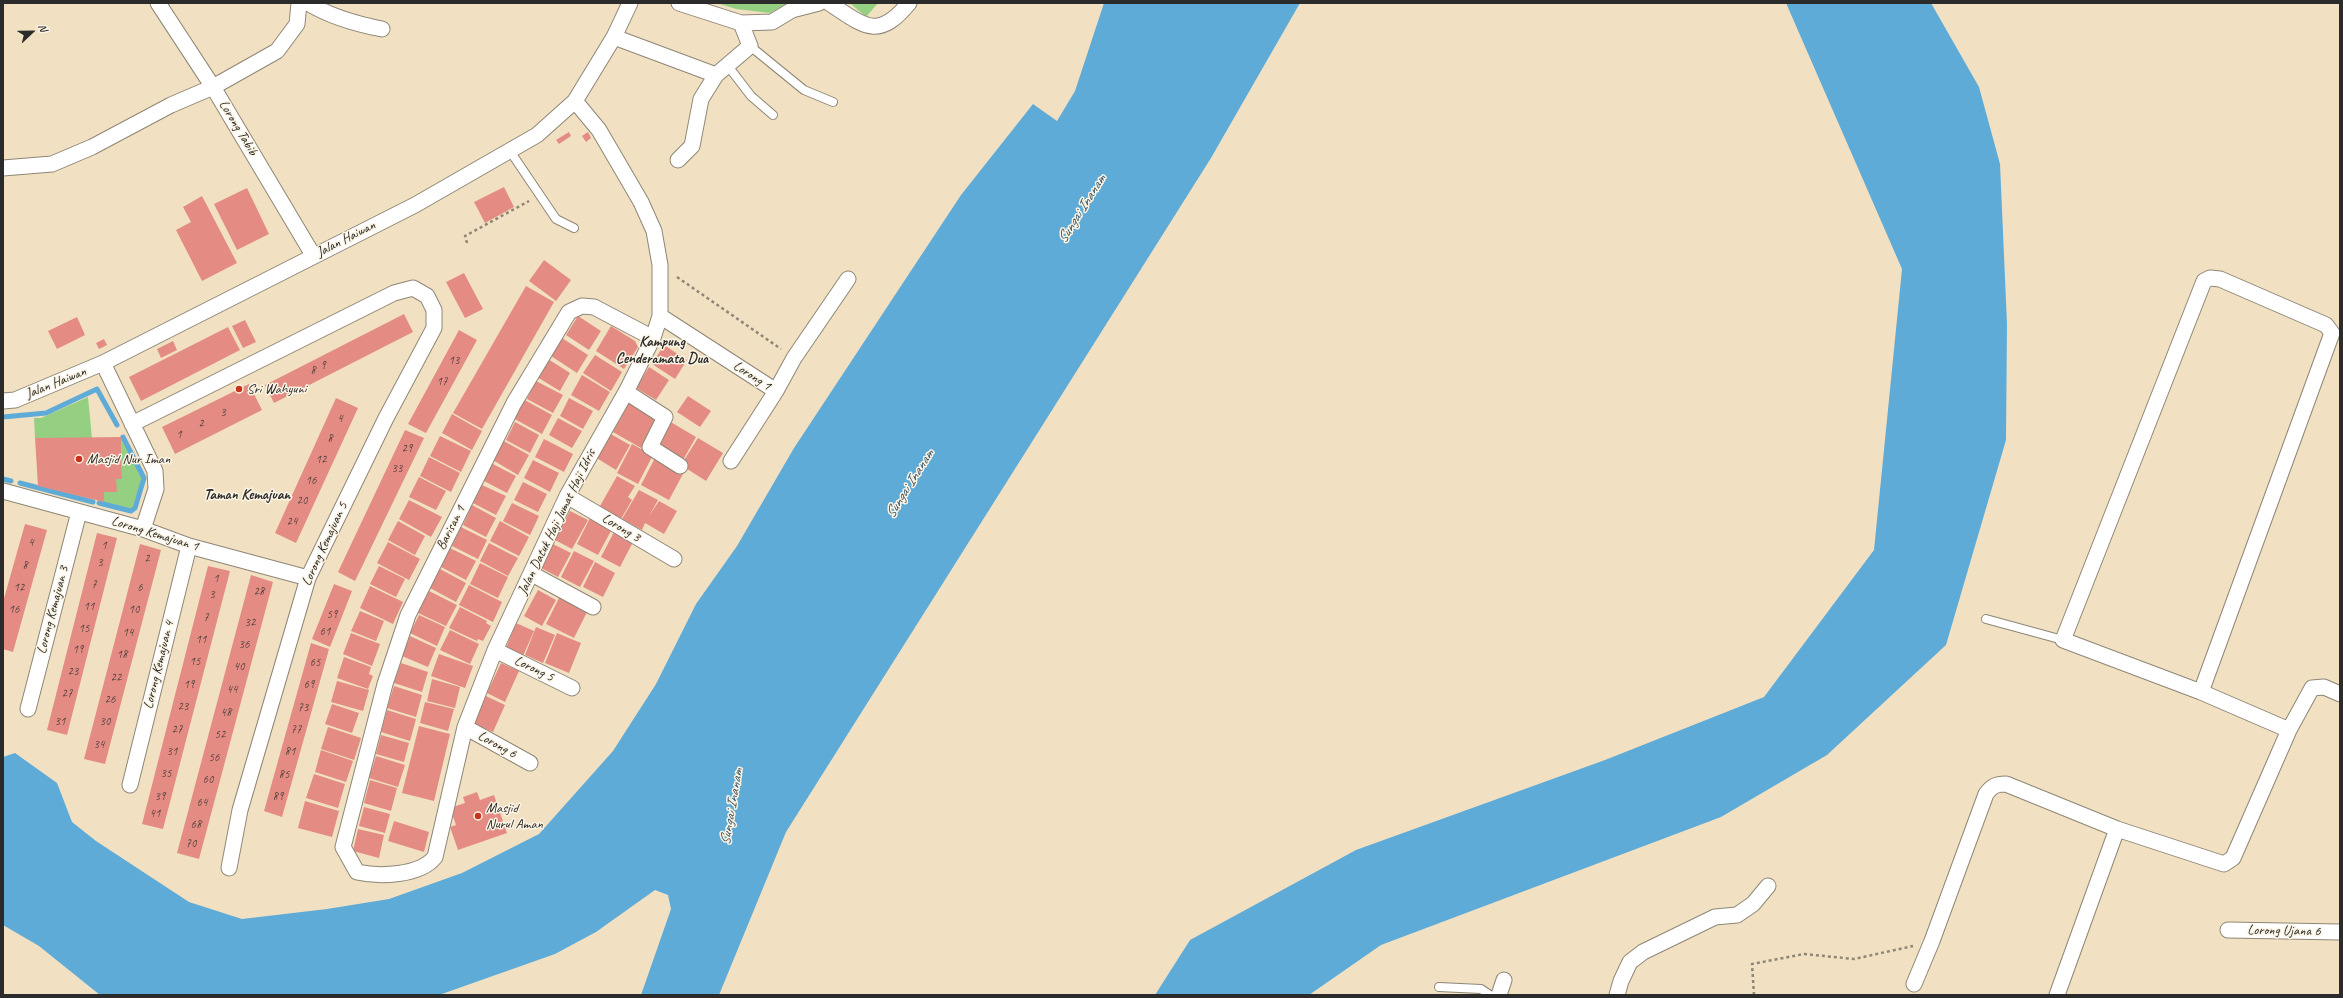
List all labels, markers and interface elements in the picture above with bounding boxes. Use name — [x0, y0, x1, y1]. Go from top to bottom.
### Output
north arrow — [12, 12, 52, 52]
text: N — [35, 22, 51, 33]
street label: Lorong Tabib — [215, 97, 261, 159]
water label: Sungai Inanam — [1054, 171, 1110, 247]
street label: Jalan Haiwan — [314, 217, 378, 261]
district label: Kampung Cenderamata Dua — [616, 333, 708, 368]
house number: 13 — [449, 354, 459, 368]
street label: Lorong 1 — [730, 358, 774, 394]
house number: 9 — [320, 359, 326, 373]
street label: Jalan Haiwan — [23, 363, 89, 403]
house number: 8 — [310, 364, 316, 378]
house number: 17 — [437, 375, 447, 389]
place label: Sri Wahyuni — [247, 381, 306, 397]
marker: Sri Wahyuni — [234, 384, 244, 394]
house number: 3 — [220, 406, 226, 420]
house number: 4 — [337, 412, 343, 426]
house number: 2 — [198, 417, 204, 431]
house number: 1 — [176, 428, 182, 442]
house number: 8 — [327, 432, 333, 446]
house number: 29 — [402, 442, 412, 456]
street label: Jalan Datuk Haji Jumat Haji Idris — [514, 446, 600, 598]
water label: Sungai Inanam — [882, 446, 938, 522]
place label: Masjid Nur Iman — [87, 451, 170, 467]
house number: 12 — [316, 453, 326, 467]
marker: Masjid Nur Iman — [74, 454, 84, 464]
house number: 33 — [392, 462, 402, 476]
house number: 16 — [306, 474, 316, 488]
district label: Taman Kemajuan — [204, 486, 290, 504]
house number: 20 — [297, 494, 307, 508]
street label: Lorong Kemajuan 5 — [298, 500, 352, 588]
street label: Barisan 1 — [433, 503, 469, 553]
street label: Lorong 3 — [599, 510, 643, 546]
street label: Lorong Kemajuan 1 — [109, 513, 201, 555]
house number: 24 — [287, 515, 297, 529]
house number: 4 — [28, 536, 34, 550]
house number: 1 — [101, 539, 107, 553]
house number: 2 — [144, 552, 150, 566]
house number: 3 — [97, 556, 103, 570]
house number: 8 — [22, 559, 28, 573]
street label: Lorong Kemajuan 3 — [33, 564, 73, 656]
house number: 1 — [213, 572, 219, 586]
house number: 7 — [91, 578, 97, 592]
house number: 12 — [14, 581, 24, 595]
house number: 6 — [137, 581, 143, 595]
house number: 28 — [254, 585, 264, 599]
house number: 3 — [209, 588, 215, 602]
house number: 11 — [84, 600, 94, 614]
house number: 16 — [9, 603, 19, 617]
house number: 10 — [129, 603, 139, 617]
house number: 59 — [327, 608, 337, 622]
house number: 7 — [203, 611, 209, 625]
house number: 32 — [245, 616, 255, 630]
street label: Lorong Kemajuan 4 — [140, 619, 178, 711]
house number: 15 — [79, 622, 89, 636]
house number: 61 — [320, 625, 330, 639]
house number: 14 — [123, 626, 133, 640]
house number: 11 — [196, 633, 206, 647]
house number: 36 — [239, 638, 249, 652]
house number: 19 — [73, 643, 83, 657]
house number: 18 — [117, 648, 127, 662]
street label: Lorong 5 — [512, 652, 556, 686]
house number: 15 — [190, 655, 200, 669]
house number: 65 — [310, 656, 320, 670]
house number: 40 — [234, 660, 244, 674]
house number: 23 — [68, 665, 78, 679]
house number: 22 — [111, 671, 121, 685]
house number: 19 — [184, 678, 194, 692]
house number: 69 — [304, 678, 314, 692]
house number: 44 — [227, 683, 237, 697]
house number: 27 — [62, 687, 72, 701]
house number: 26 — [105, 693, 115, 707]
house number: 23 — [178, 700, 188, 714]
house number: 73 — [298, 701, 308, 715]
house number: 48 — [221, 706, 231, 720]
house number: 31 — [55, 715, 65, 729]
house number: 30 — [100, 715, 110, 729]
house number: 27 — [172, 723, 182, 737]
house number: 77 — [291, 723, 301, 737]
house number: 52 — [215, 728, 225, 742]
street label: Lorong 6 — [475, 728, 519, 762]
house number: 34 — [94, 738, 104, 752]
house number: 31 — [167, 745, 177, 759]
house number: 81 — [285, 745, 295, 759]
house number: 56 — [209, 751, 219, 765]
house number: 35 — [161, 767, 171, 781]
water label: Sungai Inanam — [716, 767, 748, 847]
house number: 85 — [279, 768, 289, 782]
house number: 60 — [203, 773, 213, 787]
house number: 39 — [155, 790, 165, 804]
house number: 89 — [273, 790, 283, 804]
house number: 64 — [197, 796, 207, 810]
place label: Masjid Nurul Aman — [486, 800, 543, 832]
house number: 41 — [150, 807, 160, 821]
marker: Masjid Nurul Aman — [473, 811, 483, 821]
house number: 68 — [191, 818, 201, 832]
house number: 70 — [186, 837, 196, 851]
street label: Lorong Ujana 6 — [2247, 922, 2321, 940]

